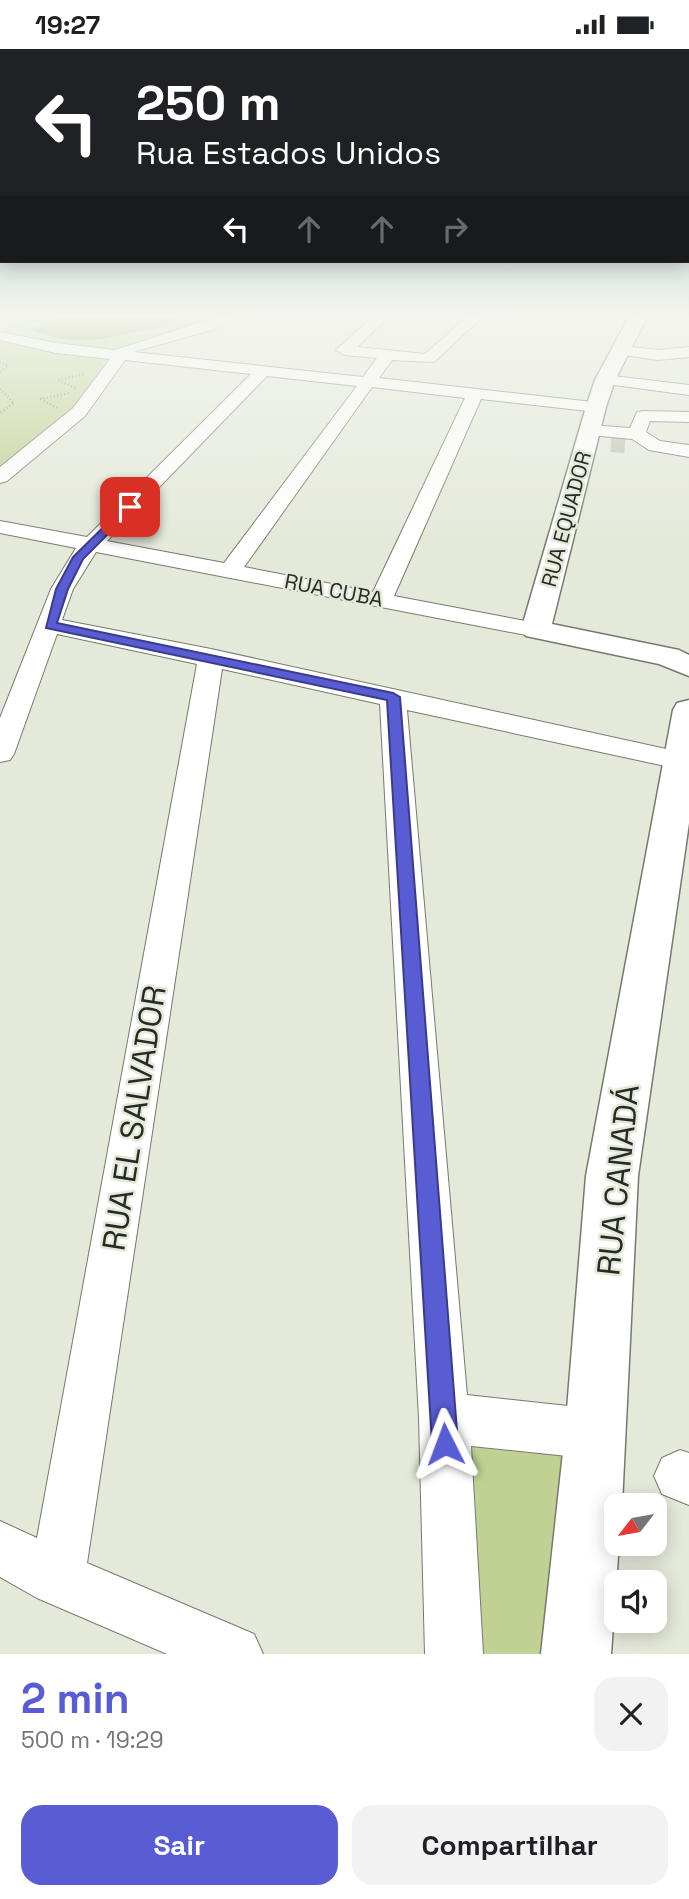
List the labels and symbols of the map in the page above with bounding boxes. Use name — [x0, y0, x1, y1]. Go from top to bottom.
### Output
street label: RUA EQUADOR — [535, 448, 597, 590]
pin — [100, 477, 160, 537]
street label: RUA CUBA — [282, 567, 386, 613]
street label: RUA EL SALVADOR — [93, 983, 175, 1253]
street label: RUA CANADÁ — [588, 1082, 648, 1278]
position arrow — [408, 1407, 482, 1481]
north arrow — [604, 1493, 667, 1556]

